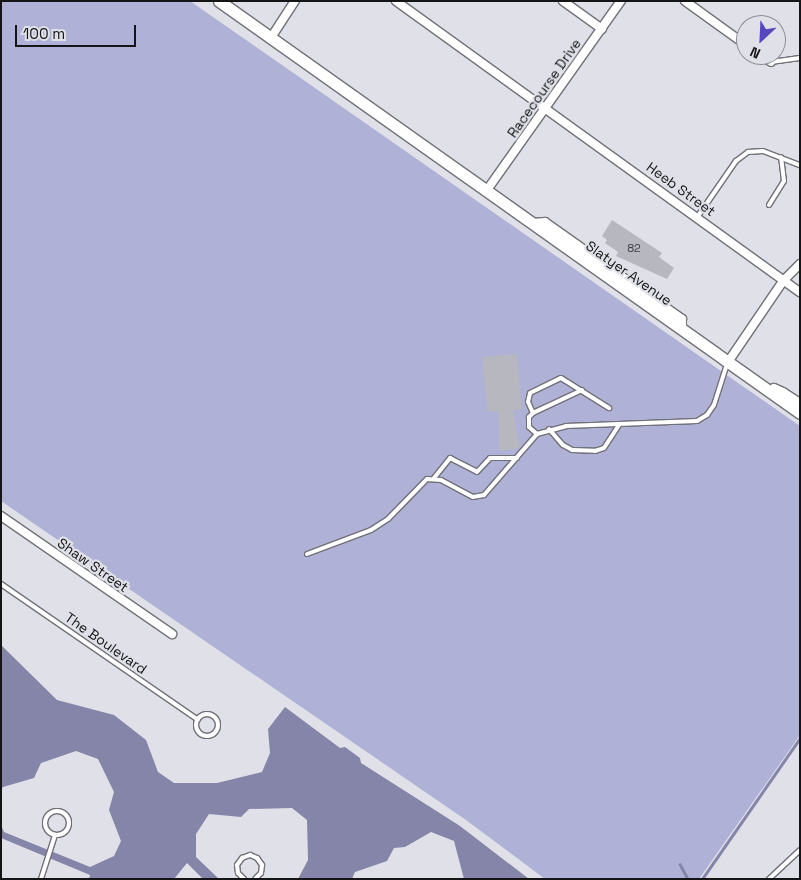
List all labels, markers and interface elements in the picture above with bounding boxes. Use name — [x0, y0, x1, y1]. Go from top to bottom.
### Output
scale bar — [18, 15, 139, 47]
north arrow — [736, 15, 786, 65]
text: 100 m — [23, 24, 65, 43]
street label: Racecourse Drive — [504, 35, 584, 141]
text: N — [747, 43, 763, 63]
street label: Heeb Street — [643, 158, 719, 220]
street label: Slatyer Avenue — [583, 237, 675, 309]
house number: 82 — [627, 241, 641, 255]
street label: Shaw Street — [54, 534, 132, 596]
street label: The Boulevard — [62, 609, 150, 677]

